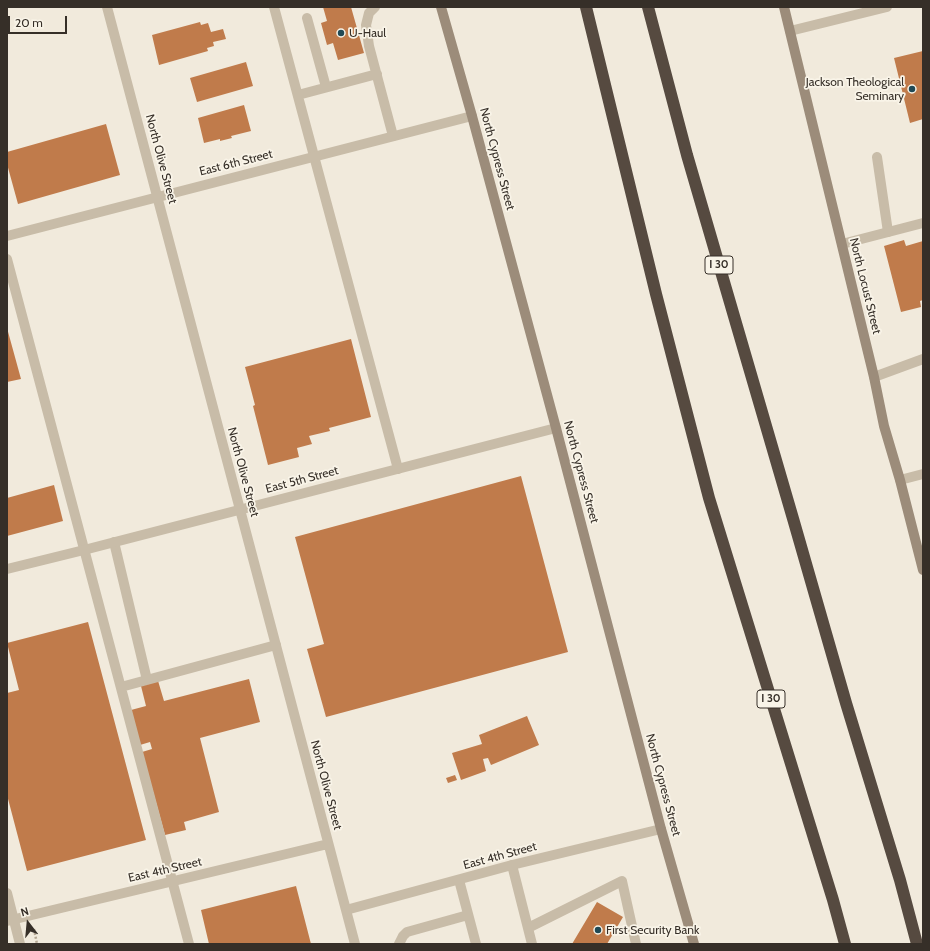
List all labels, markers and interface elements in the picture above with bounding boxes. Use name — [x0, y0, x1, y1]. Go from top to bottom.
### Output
scale bar — [10, 8, 69, 34]
text: 20 m — [15, 15, 43, 30]
place label: U-Haul — [349, 26, 386, 40]
marker: U-Haul — [336, 28, 346, 38]
place label: Jackson Theological Seminary — [806, 75, 904, 103]
marker: Jackson Theological Seminary — [907, 84, 917, 94]
street label: North Cypress Street — [476, 106, 518, 212]
street label: North Olive Street — [142, 113, 180, 205]
street label: East 6th Street — [198, 147, 274, 179]
street label: North Locust Street — [846, 236, 884, 336]
road number: I 30 — [705, 256, 733, 274]
street label: North Cypress Street — [560, 419, 602, 525]
street label: North Olive Street — [224, 426, 262, 518]
street label: East 5th Street — [264, 463, 340, 497]
road number: I 30 — [757, 690, 785, 708]
street label: North Cypress Street — [642, 732, 684, 838]
street label: North Olive Street — [307, 739, 345, 831]
street label: East 4th Street — [462, 839, 538, 873]
street label: East 4th Street — [127, 855, 203, 885]
north arrow — [8, 903, 48, 943]
text: N — [19, 904, 30, 919]
place label: First Security Bank — [606, 923, 699, 937]
marker: First Security Bank — [593, 925, 603, 935]

